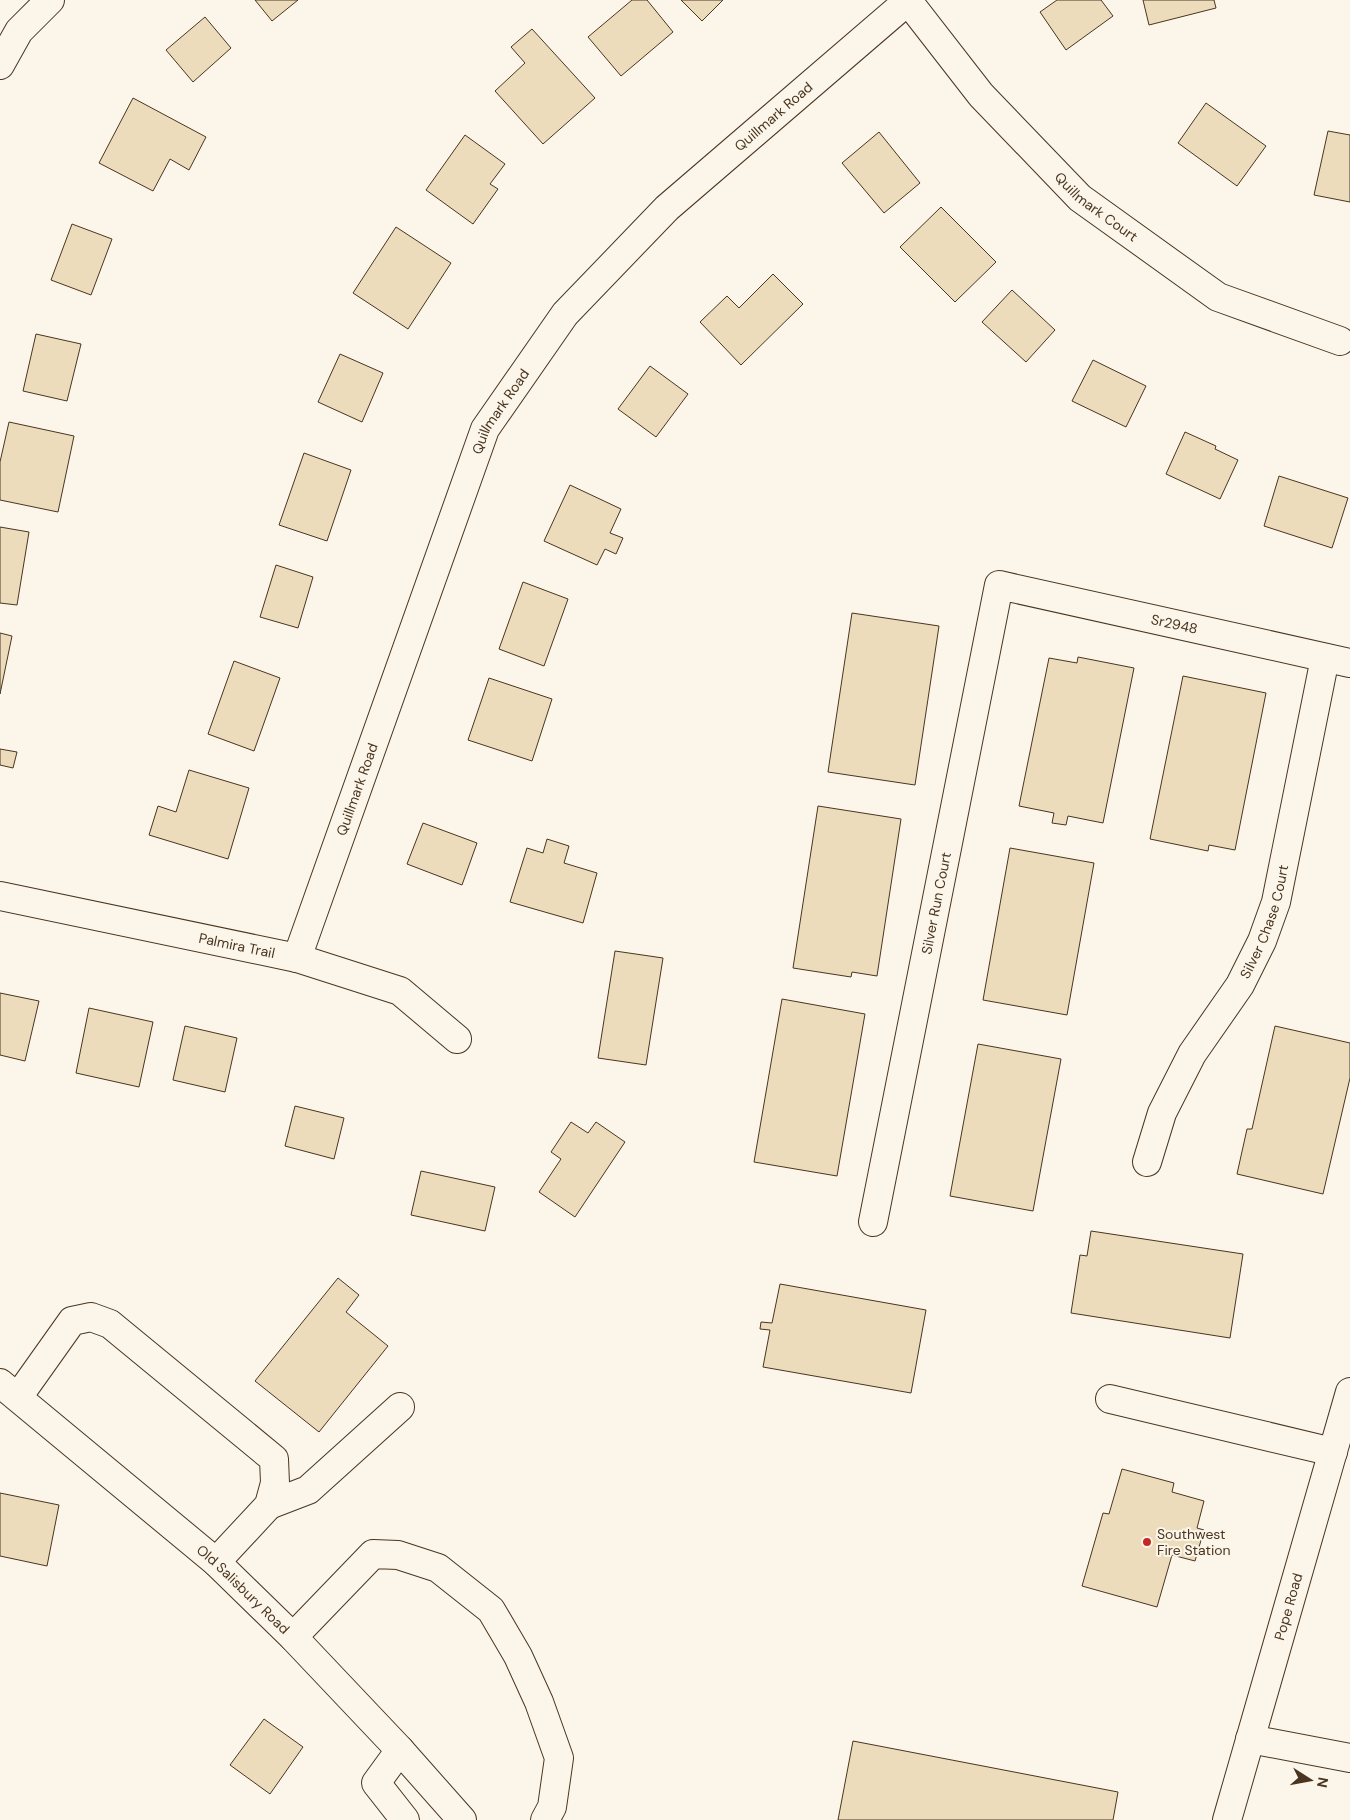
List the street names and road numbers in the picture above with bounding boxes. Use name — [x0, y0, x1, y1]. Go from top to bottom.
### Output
street label: Quillmark Road — [731, 78, 816, 155]
street label: Quillmark Court — [1051, 168, 1141, 246]
street label: Quillmark Road — [468, 365, 533, 457]
street label: Sr2948 — [1149, 610, 1199, 638]
street label: Quillmark Road — [332, 741, 382, 838]
street label: Silver Run Court — [917, 851, 955, 956]
street label: Silver Chase Court — [1236, 863, 1292, 981]
street label: Palmira Trail — [197, 929, 277, 962]
street label: Old Salisbury Road — [193, 1541, 294, 1638]
street label: Pope Road — [1270, 1571, 1307, 1642]

